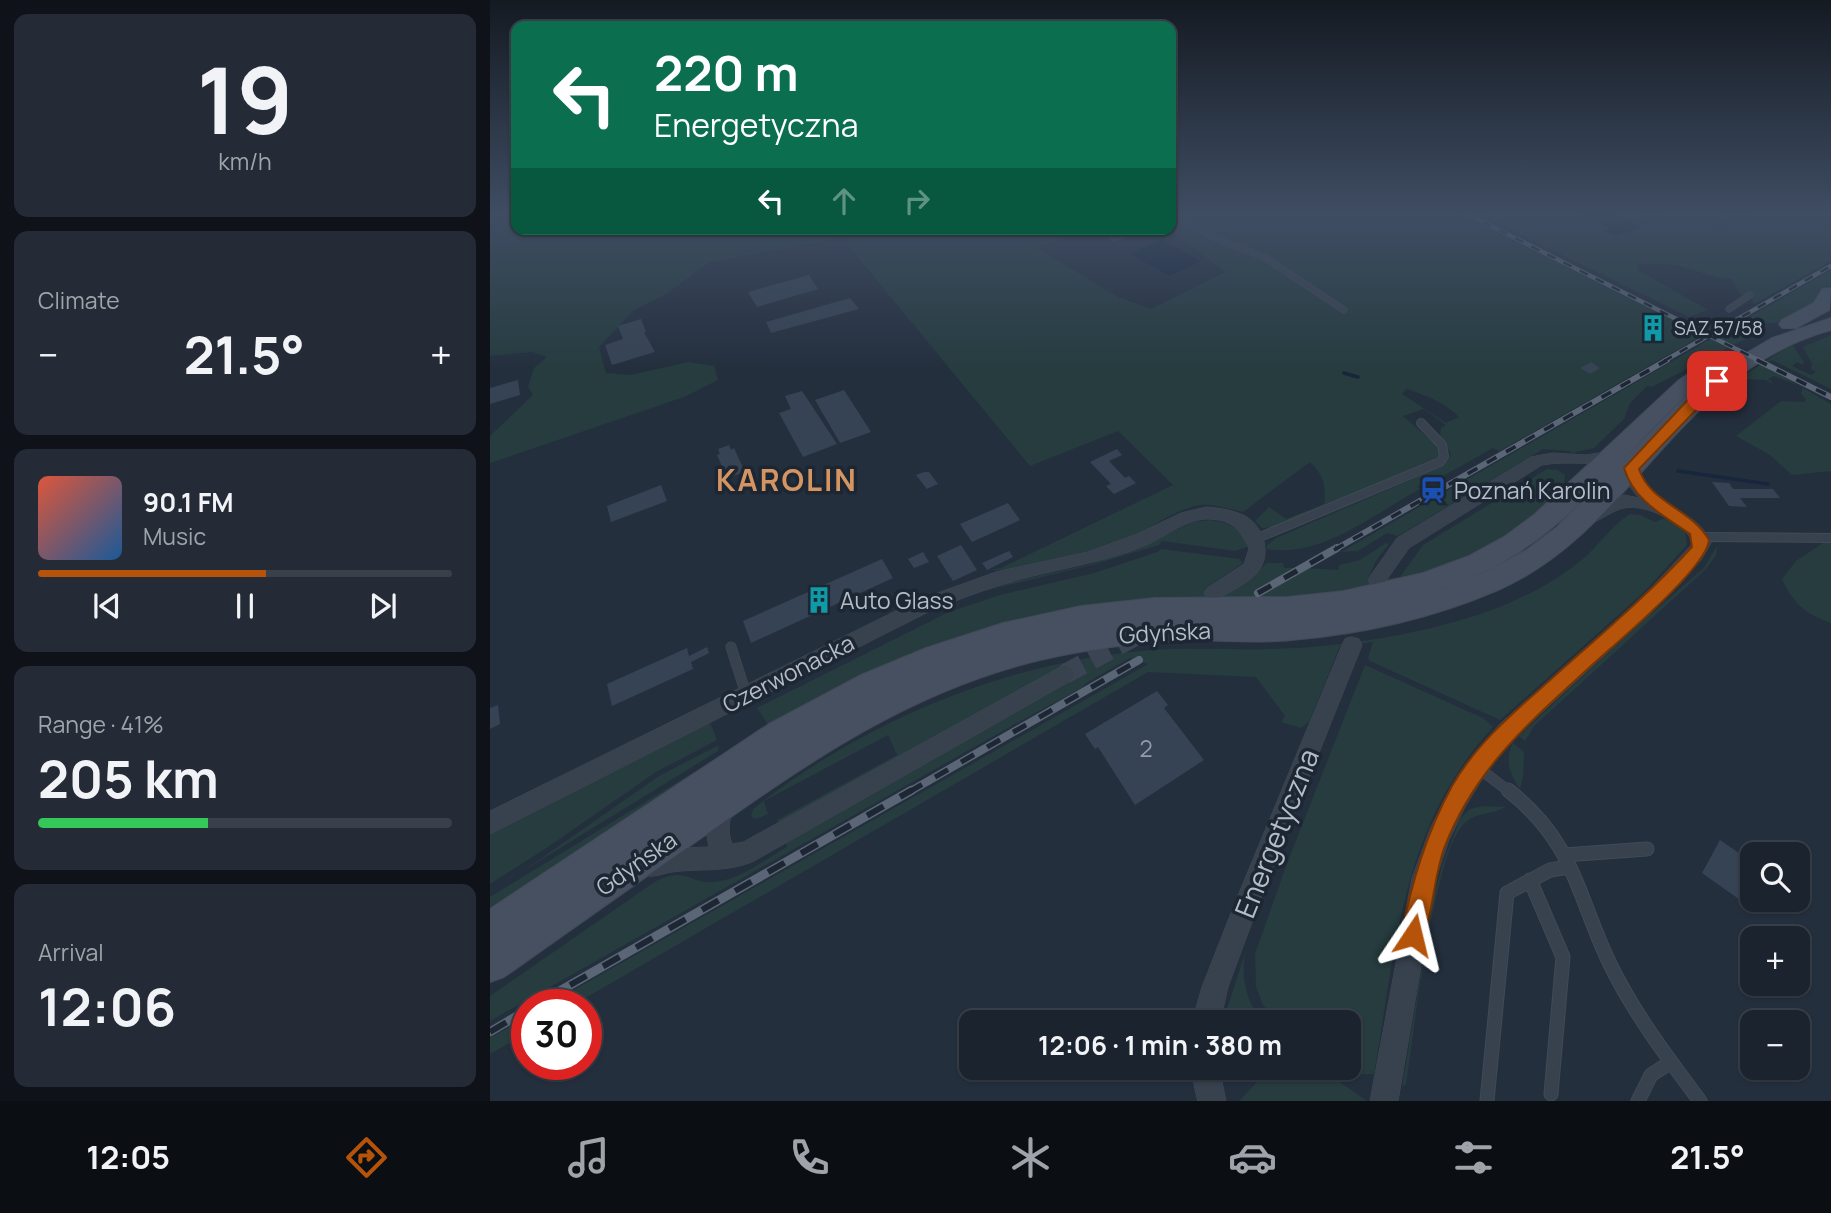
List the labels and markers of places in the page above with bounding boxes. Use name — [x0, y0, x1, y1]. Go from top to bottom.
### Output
building icon: SAZ 57/58 — [1638, 313, 1668, 343]
place label: SAZ 57/58 — [1674, 315, 1763, 341]
pin — [1687, 351, 1747, 411]
place label: Poznań Karolin — [1454, 474, 1610, 506]
station icon: Poznań Karolin — [1418, 475, 1448, 505]
place label: Auto Glass — [840, 584, 954, 616]
building icon: Auto Glass — [804, 585, 834, 615]

